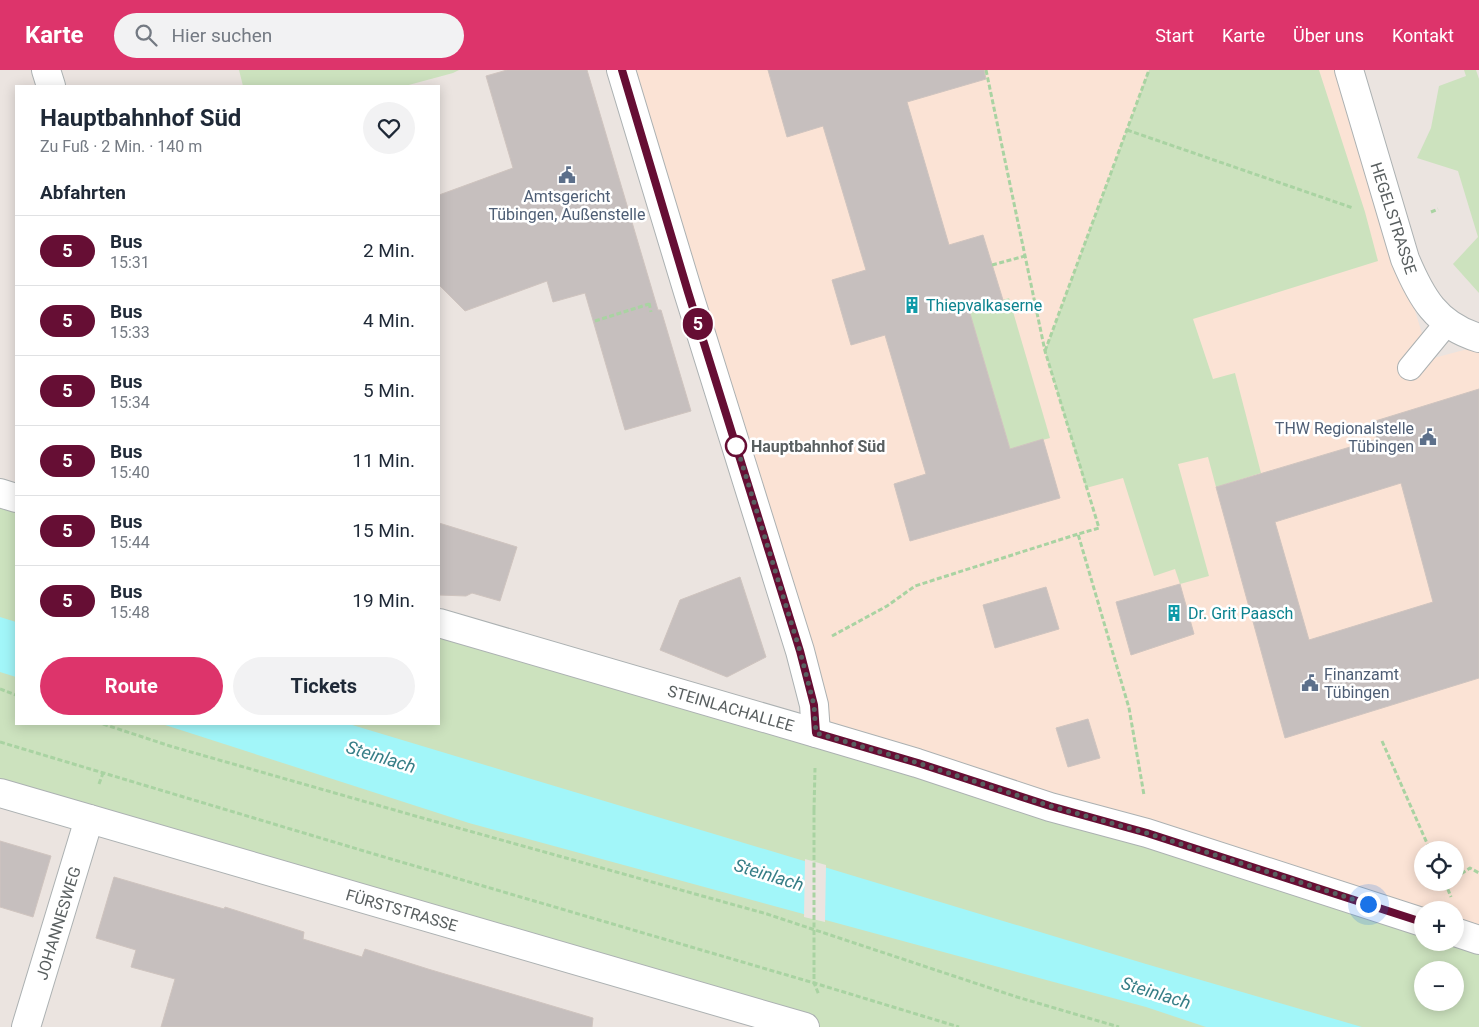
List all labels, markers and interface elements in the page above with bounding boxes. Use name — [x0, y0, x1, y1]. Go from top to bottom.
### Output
search box — [114, 13, 464, 58]
text: Karte — [25, 21, 84, 49]
icon: search — [132, 21, 160, 49]
text: Hier suchen — [172, 24, 272, 47]
text: Start — [1155, 25, 1194, 46]
text: Karte — [1222, 25, 1265, 46]
text: Über uns — [1293, 25, 1364, 46]
text: Kontakt — [1392, 25, 1454, 46]
button: heart — [363, 102, 415, 154]
text: Hauptbahnhof Süd — [40, 104, 241, 132]
text: Zu Fuß · 2 Min. · 140 m — [40, 137, 202, 156]
street label: HEGELSTRASSE — [1366, 160, 1421, 277]
public building icon: Amtsgericht Tübingen, Außenstelle — [557, 165, 577, 185]
text: Abfahrten — [40, 181, 126, 204]
place label: Amtsgericht Tübingen, Außenstelle — [488, 187, 646, 224]
text: Bus — [110, 230, 143, 253]
text: 2 Min. — [363, 239, 415, 262]
text: 5 — [62, 240, 73, 261]
text: 15:31 — [110, 253, 150, 272]
building icon: Thiepvalkaserne — [902, 295, 922, 315]
place label: Thiepvalkaserne — [926, 296, 1042, 315]
text: Bus — [110, 300, 143, 323]
line badge: 5 — [682, 308, 714, 340]
text: 4 Min. — [363, 309, 415, 332]
text: 5 — [62, 310, 73, 331]
text: 5 — [693, 313, 703, 334]
text: 15:33 — [110, 323, 150, 342]
text: Bus — [110, 370, 143, 393]
text: 5 Min. — [363, 379, 415, 402]
text: 5 — [62, 380, 73, 401]
text: 15:34 — [110, 393, 150, 412]
place label: THW Regionalstelle Tübingen — [1275, 419, 1414, 456]
public building icon: THW Regionalstelle Tübingen — [1418, 427, 1438, 447]
marker: Hauptbahnhof Süd — [725, 435, 747, 457]
place label: Hauptbahnhof Süd — [751, 437, 885, 456]
text: Bus — [110, 440, 143, 463]
text: 11 Min. — [352, 449, 415, 472]
text: 5 — [62, 450, 73, 471]
text: 15:40 — [110, 463, 150, 482]
text: Bus — [110, 510, 143, 533]
text: 15 Min. — [352, 519, 415, 542]
text: 5 — [62, 520, 73, 541]
text: 15:44 — [110, 533, 150, 552]
text: Bus — [110, 580, 143, 603]
text: 19 Min. — [352, 589, 415, 612]
text: 5 — [62, 590, 73, 611]
text: 15:48 — [110, 603, 150, 622]
building icon: Dr. Grit Paasch — [1164, 603, 1184, 623]
place label: Dr. Grit Paasch — [1188, 604, 1293, 623]
button: Route — [40, 657, 223, 715]
button: Tickets — [233, 657, 415, 715]
place label: Finanzamt Tübingen — [1324, 665, 1399, 702]
public building icon: Finanzamt Tübingen — [1300, 673, 1320, 693]
street label: STEINLACHALLEE — [665, 681, 796, 736]
water label: Steinlach — [344, 736, 419, 777]
map controls — [1414, 841, 1464, 1011]
button: locate — [1414, 841, 1464, 891]
water label: Steinlach — [732, 854, 807, 895]
street label: JOHANNESWEG — [32, 864, 85, 982]
street label: FÜRSTSTRASSE — [344, 885, 460, 936]
your location — [1356, 892, 1381, 917]
button: + — [1414, 901, 1464, 951]
button: − — [1414, 961, 1464, 1011]
water label: Steinlach — [1119, 972, 1194, 1013]

